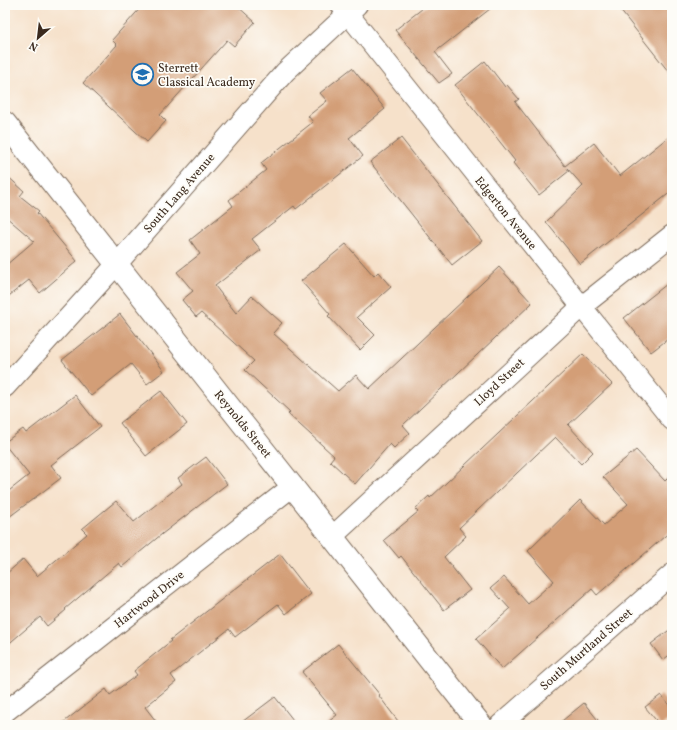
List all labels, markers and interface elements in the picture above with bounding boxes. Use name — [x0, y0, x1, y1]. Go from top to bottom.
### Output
north arrow — [18, 18, 58, 58]
text: N — [27, 37, 41, 54]
place label: Sterrett Classical Academy — [158, 61, 256, 91]
school or university icon: Sterrett Classical Academy — [130, 62, 156, 88]
street label: South Lang Avenue — [141, 150, 219, 237]
street label: Edgerton Avenue — [471, 174, 540, 254]
street label: Lloyd Street — [471, 355, 528, 410]
street label: Reynolds Street — [210, 387, 274, 462]
street label: Hartwood Drive — [111, 567, 188, 632]
street label: South Murtland Street — [537, 605, 636, 694]

